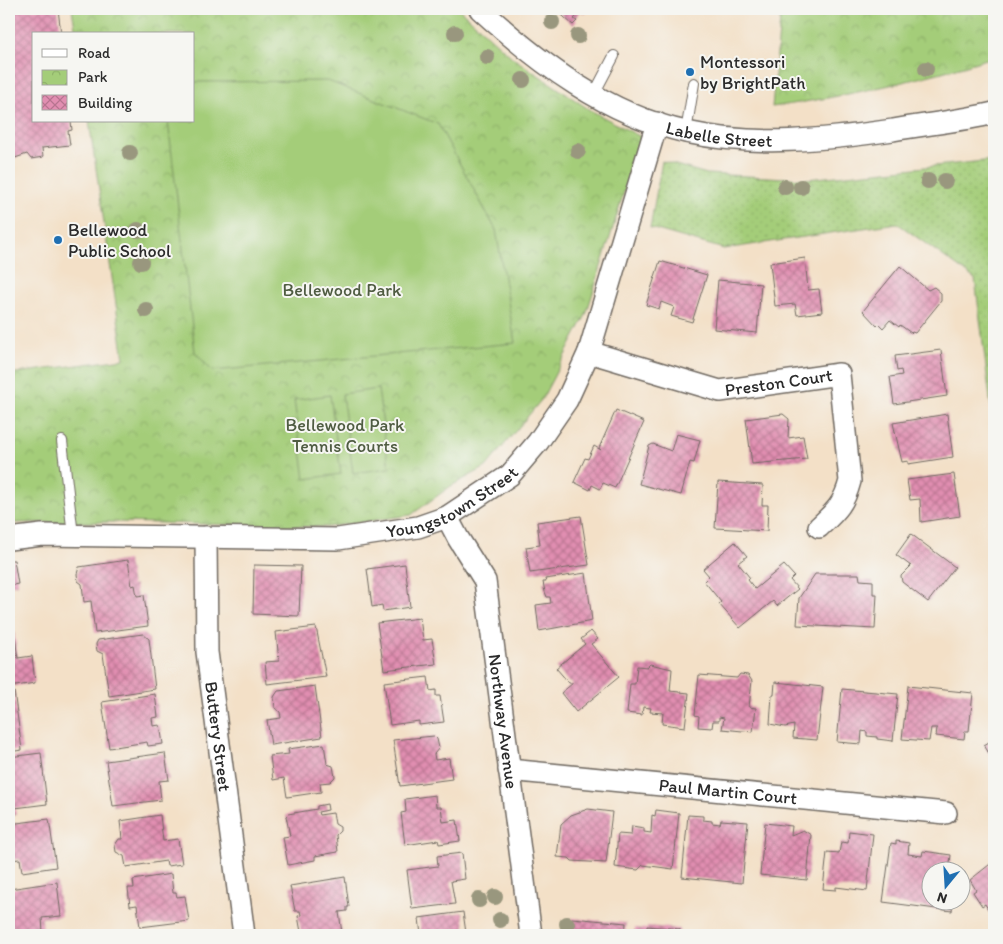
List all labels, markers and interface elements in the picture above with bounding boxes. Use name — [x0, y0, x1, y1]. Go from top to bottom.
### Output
legend — [32, 32, 195, 122]
text: Road — [78, 44, 111, 62]
place label: Montessori by BrightPath — [700, 51, 806, 94]
marker: Montessori by BrightPath — [684, 66, 696, 78]
text: Park — [78, 68, 108, 86]
text: Building — [78, 94, 132, 112]
street label: Labelle Street — [663, 116, 773, 152]
place label: Bellewood Public School — [68, 219, 171, 262]
marker: Bellewood Public School — [52, 234, 64, 246]
park label: Bellewood Park — [283, 279, 402, 301]
street label: Preston Court — [723, 364, 834, 401]
park label: Bellewood Park Tennis Courts — [286, 414, 405, 457]
street label: Youngstown Street — [385, 462, 523, 543]
street label: Northway Avenue — [484, 653, 523, 790]
street label: Buttery Street — [200, 680, 236, 793]
street label: Paul Martin Court — [658, 774, 798, 809]
north arrow — [920, 862, 970, 912]
text: N — [935, 888, 949, 907]

